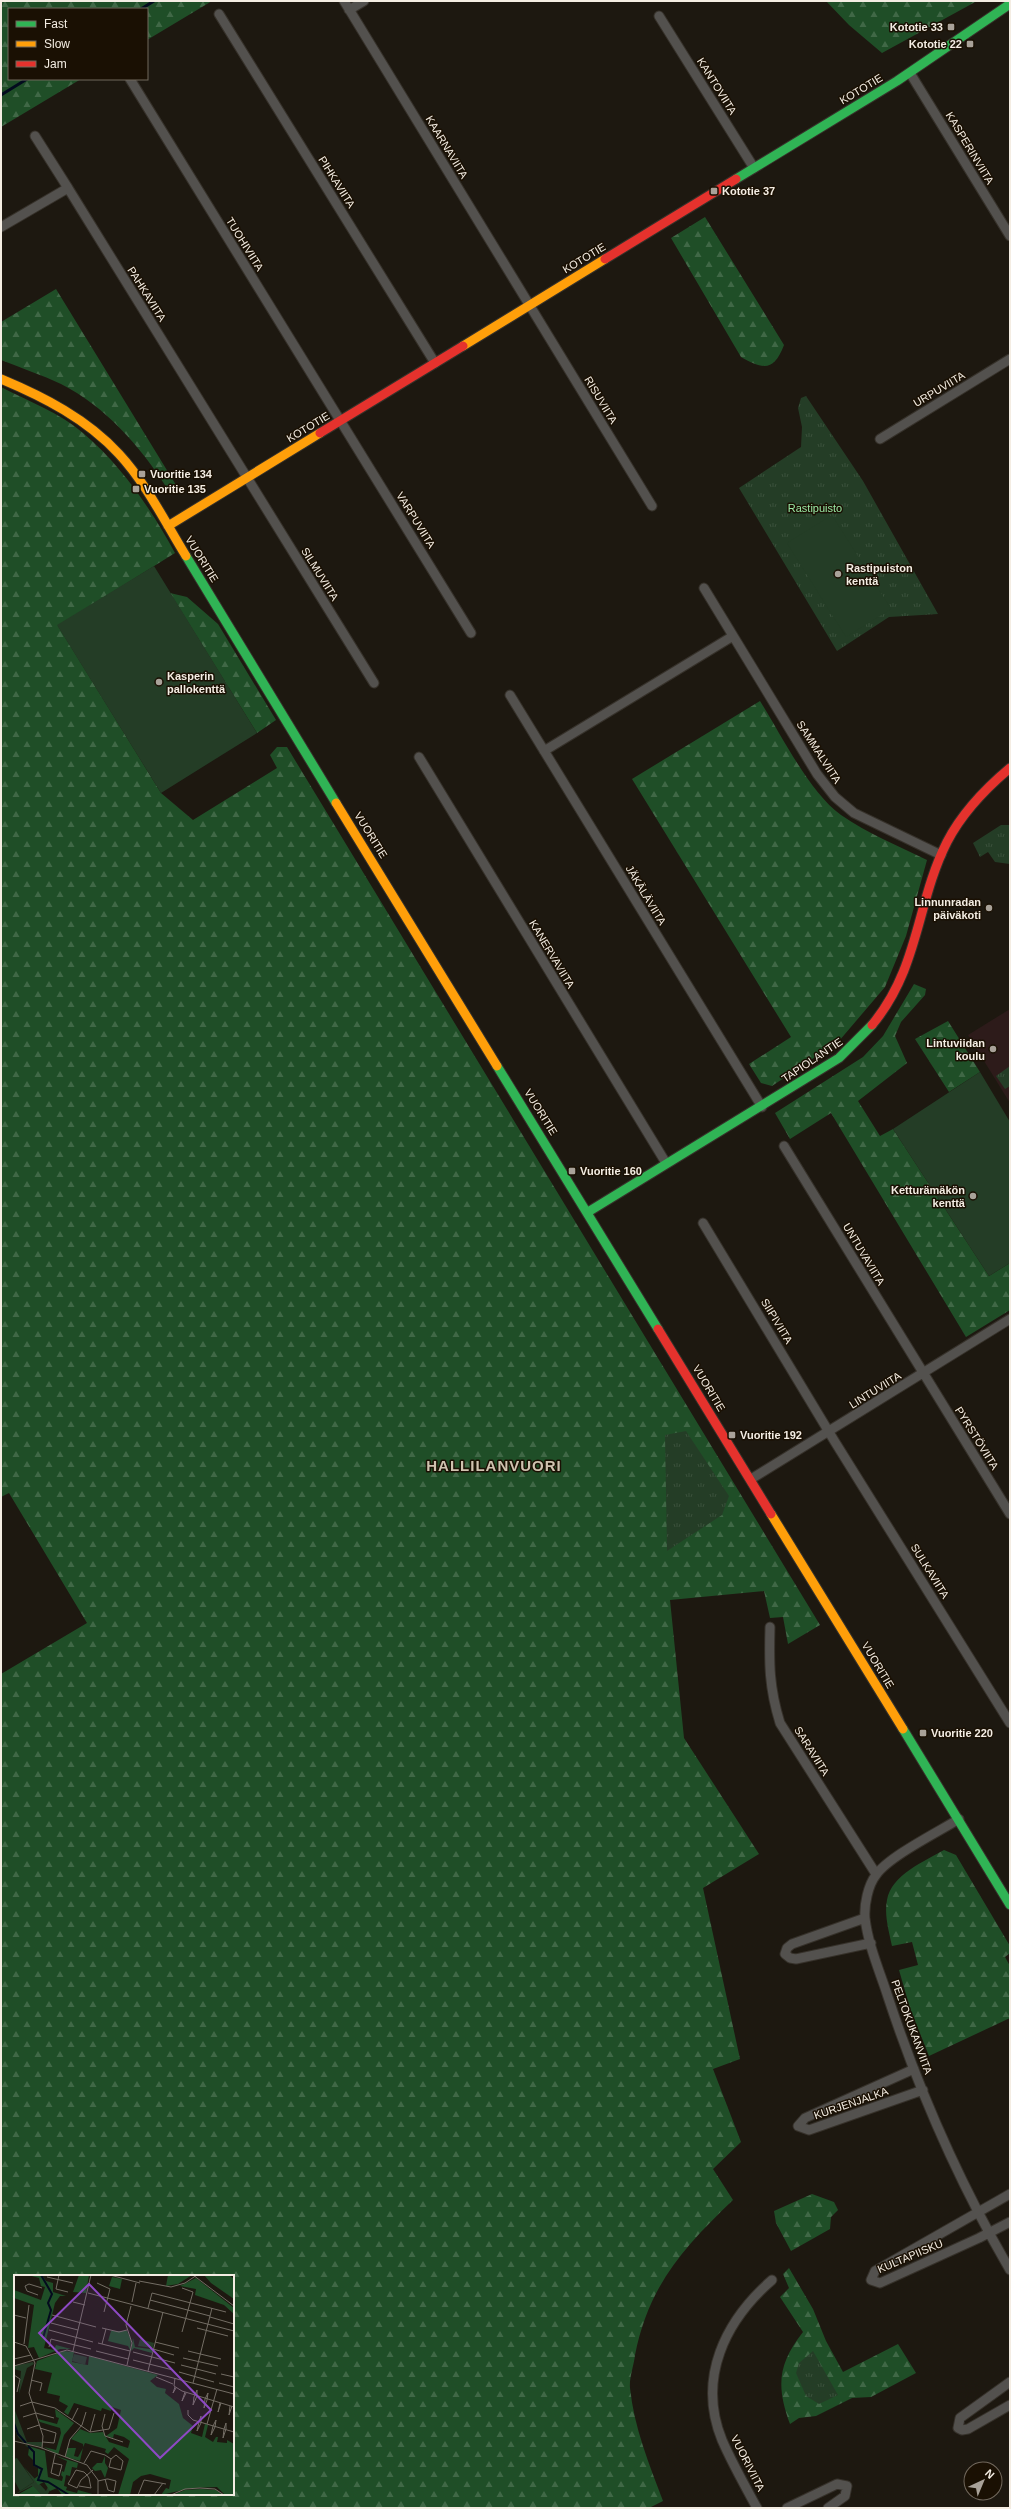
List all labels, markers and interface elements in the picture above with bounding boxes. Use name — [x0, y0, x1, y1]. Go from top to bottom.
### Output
legend — [8, 8, 148, 80]
text: Fast — [44, 17, 68, 31]
place label: Kototie 33 — [890, 21, 943, 33]
marker: Kototie 33 — [946, 22, 956, 32]
text: Slow — [44, 37, 70, 51]
place label: Kototie 22 — [909, 38, 962, 50]
marker: Kototie 22 — [965, 39, 975, 49]
street label: KANTOVIITA — [695, 56, 739, 117]
text: Jam — [44, 57, 67, 71]
street label: KOTOTIE — [837, 71, 885, 107]
street label: KASPERINVIITA — [944, 110, 997, 187]
street label: KAARNAVIITA — [424, 113, 471, 181]
street label: PIHKAVIITA — [316, 154, 358, 211]
place label: Kototie 37 — [722, 185, 775, 197]
marker: Kototie 37 — [709, 186, 719, 196]
street label: TUOHIVIITA — [224, 215, 267, 274]
street label: KOTOTIE — [560, 240, 608, 276]
street label: PAHKAVIITA — [125, 264, 169, 324]
street label: URPUVIITA — [911, 369, 967, 409]
street label: RISUVIITA — [582, 374, 620, 426]
street label: KOTOTIE — [284, 409, 332, 445]
place label: Vuoritie 134 — [150, 468, 213, 480]
marker: Vuoritie 134 — [137, 469, 147, 479]
place label: Vuoritie 135 — [144, 483, 206, 495]
marker: Vuoritie 135 — [131, 484, 141, 494]
street label: VARPUVIITA — [394, 490, 438, 551]
park label: Rastipuisto — [788, 502, 842, 514]
street label: VUORITIE — [183, 534, 221, 584]
street label: SILMUVIITA — [299, 545, 341, 603]
place label: Rastipuiston kenttä — [846, 562, 913, 587]
marker: Rastipuiston kenttä — [833, 569, 843, 579]
place label: Kasperin pallokenttä — [167, 670, 226, 695]
marker: Kasperin pallokenttä — [154, 677, 164, 687]
street label: SAMMALVIITA — [794, 718, 844, 786]
street label: VUORITIE — [352, 810, 390, 860]
street label: JÄKÄLÄVIITA — [623, 863, 669, 928]
place label: Linnunradan päiväkoti — [914, 896, 981, 921]
marker: Linnunradan päiväkoti — [984, 903, 994, 913]
street label: KANERVAVIITA — [527, 918, 577, 991]
street label: TAPIOLANTIE — [779, 1035, 845, 1085]
place label: Lintuviidan koulu — [926, 1037, 985, 1062]
marker: Lintuviidan koulu — [988, 1044, 998, 1054]
street label: VUORITIE — [522, 1087, 560, 1137]
place label: Vuoritie 160 — [580, 1165, 642, 1177]
marker: Vuoritie 160 — [567, 1166, 577, 1176]
place label: Ketturämäkön kenttä — [891, 1184, 966, 1209]
marker: Ketturämäkön kenttä — [968, 1191, 978, 1201]
street label: UNTUVAVIITA — [841, 1221, 888, 1288]
street label: SIIPIVIITA — [759, 1296, 795, 1346]
street label: VUORITIE — [690, 1363, 728, 1413]
street label: LINTUVIITA — [847, 1369, 904, 1411]
street label: PYRSTÖVIITA — [953, 1404, 1001, 1472]
place label: Vuoritie 192 — [740, 1429, 802, 1441]
marker: Vuoritie 192 — [727, 1430, 737, 1440]
district label: HALLILANVUORI — [426, 1457, 562, 1474]
street label: SULKAVIITA — [908, 1542, 952, 1601]
street label: VUORITIE — [859, 1640, 897, 1690]
street label: SARAVIITA — [792, 1724, 832, 1778]
place label: Vuoritie 220 — [931, 1727, 993, 1739]
marker: Vuoritie 220 — [918, 1728, 928, 1738]
street label: PELTOKUKANVIITA — [889, 1978, 935, 2076]
street label: KURJENJALKA — [812, 2084, 890, 2121]
street label: KULTAPIISKU — [875, 2237, 945, 2275]
inset map — [14, 2275, 234, 2495]
street label: VUORIVIITA — [729, 2433, 768, 2494]
north arrow — [963, 2461, 1003, 2501]
text: N — [983, 2467, 997, 2481]

